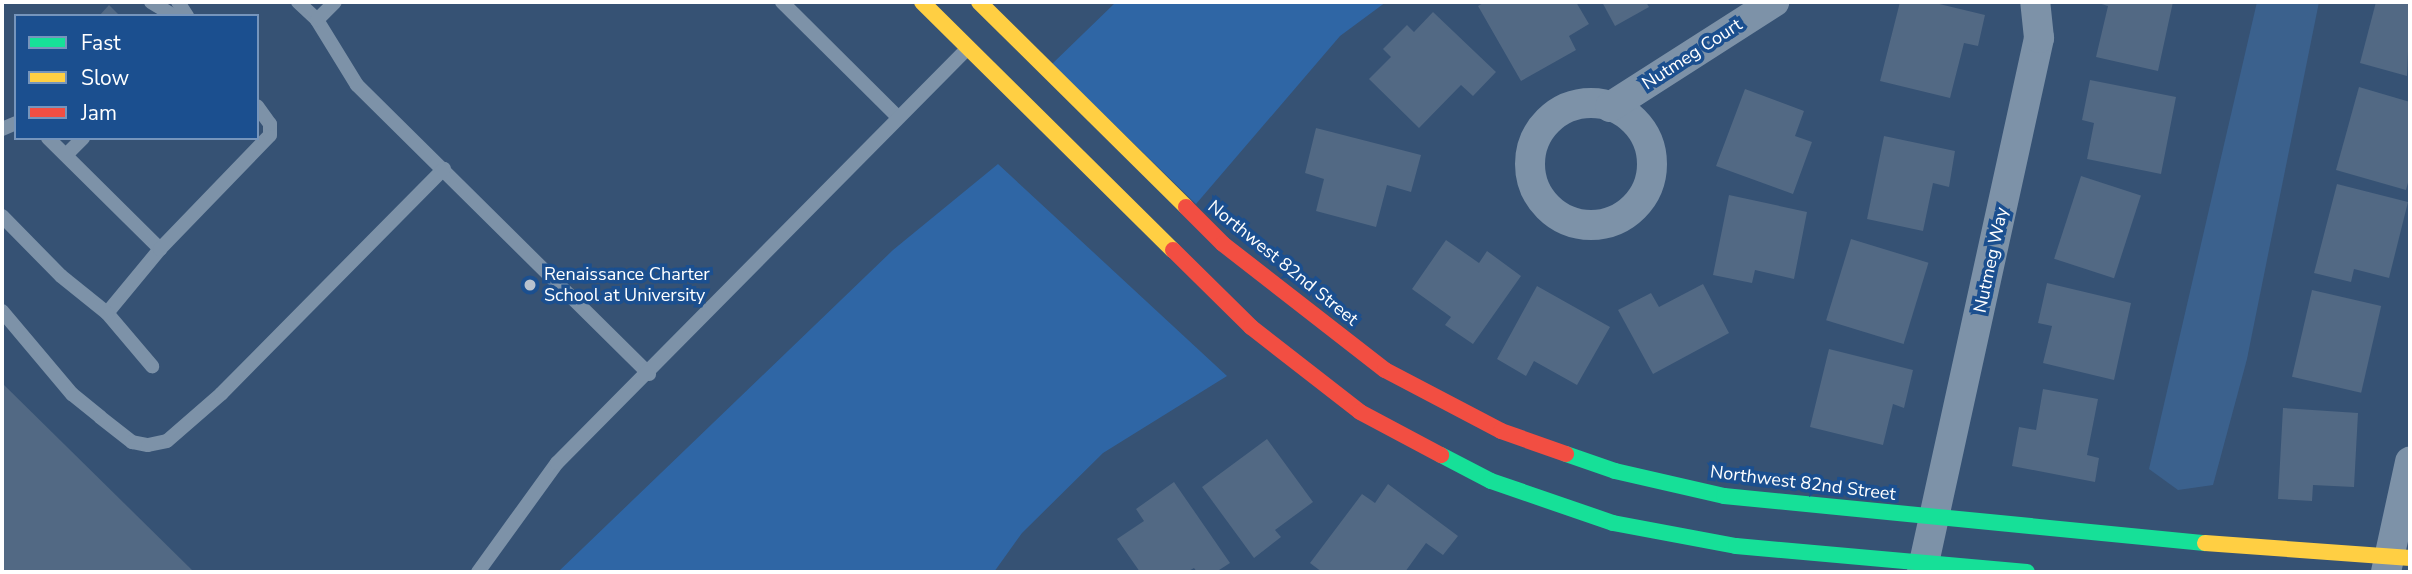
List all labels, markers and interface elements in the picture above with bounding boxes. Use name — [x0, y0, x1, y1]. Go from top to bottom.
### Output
legend — [14, 14, 259, 140]
street label: Nutmeg Court — [1638, 14, 1746, 94]
text: Fast — [81, 29, 121, 57]
text: Slow — [81, 64, 129, 92]
text: Jam — [81, 99, 117, 127]
street label: Northwest 82nd Street — [1204, 196, 1362, 330]
street label: Nutmeg Way — [1969, 205, 2013, 315]
place label: Renaissance Charter School at University — [544, 264, 710, 306]
marker: Renaissance Charter School at University — [522, 277, 538, 293]
street label: Northwest 82nd Street — [1709, 461, 1897, 505]

